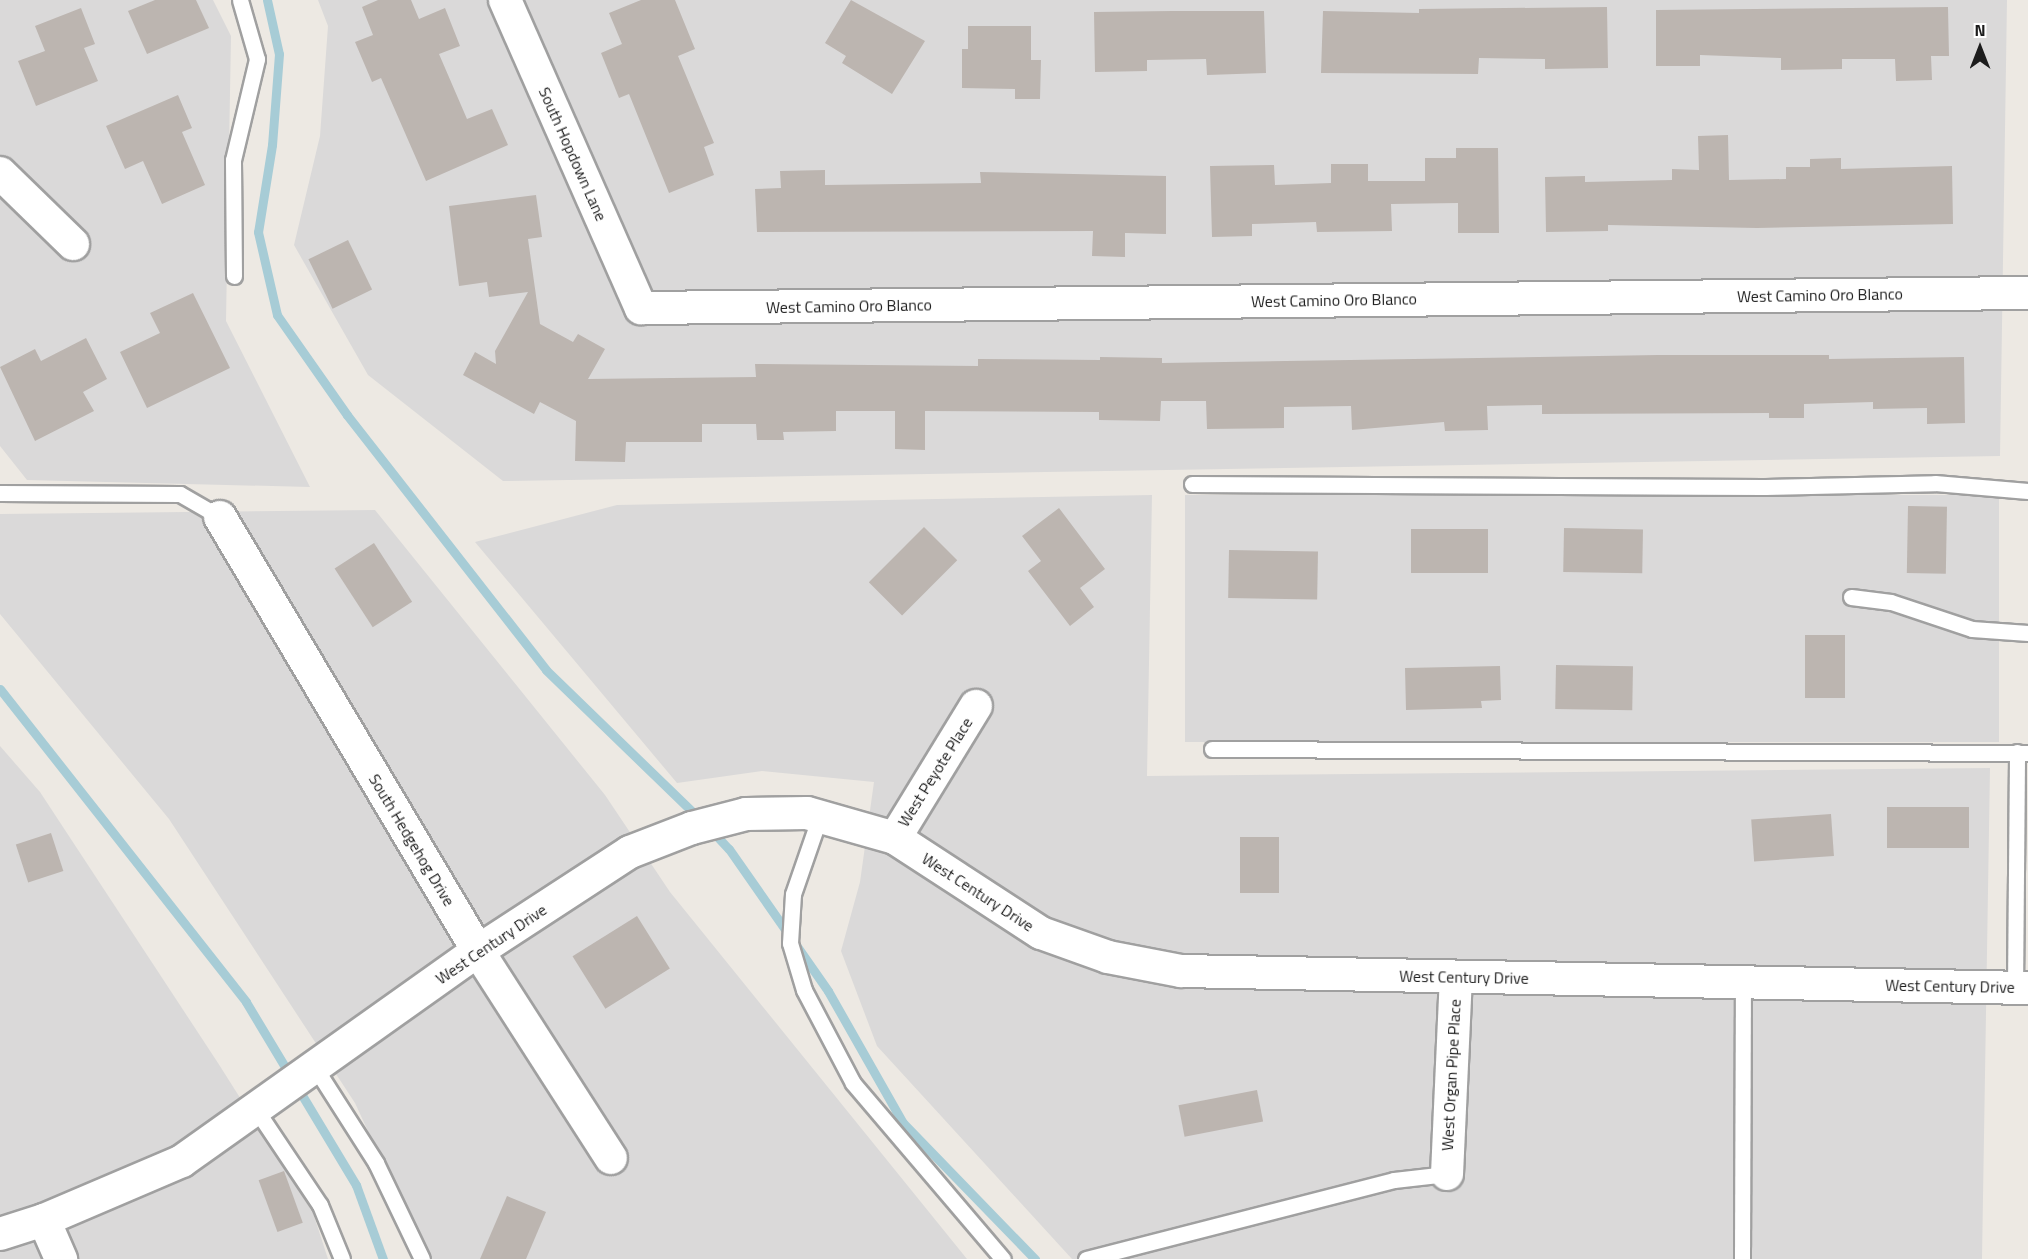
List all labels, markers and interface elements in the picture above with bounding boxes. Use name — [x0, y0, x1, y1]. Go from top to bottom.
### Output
north arrow — [1950, 18, 2010, 78]
text: N — [1974, 18, 1986, 42]
street label: South Hopdown Lane — [535, 84, 611, 224]
street label: West Camino Oro Blanco — [1737, 284, 1903, 306]
street label: West Camino Oro Blanco — [1251, 289, 1417, 311]
street label: West Camino Oro Blanco — [766, 295, 932, 317]
street label: West Peyote Place — [894, 714, 976, 830]
street label: South Hedgehog Drive — [365, 770, 459, 910]
street label: West Century Drive — [918, 849, 1038, 935]
street label: West Century Drive — [432, 900, 550, 988]
street label: West Century Drive — [1399, 966, 1529, 988]
street label: West Century Drive — [1885, 975, 2015, 997]
street label: West Organ Pipe Place — [1437, 999, 1465, 1151]

